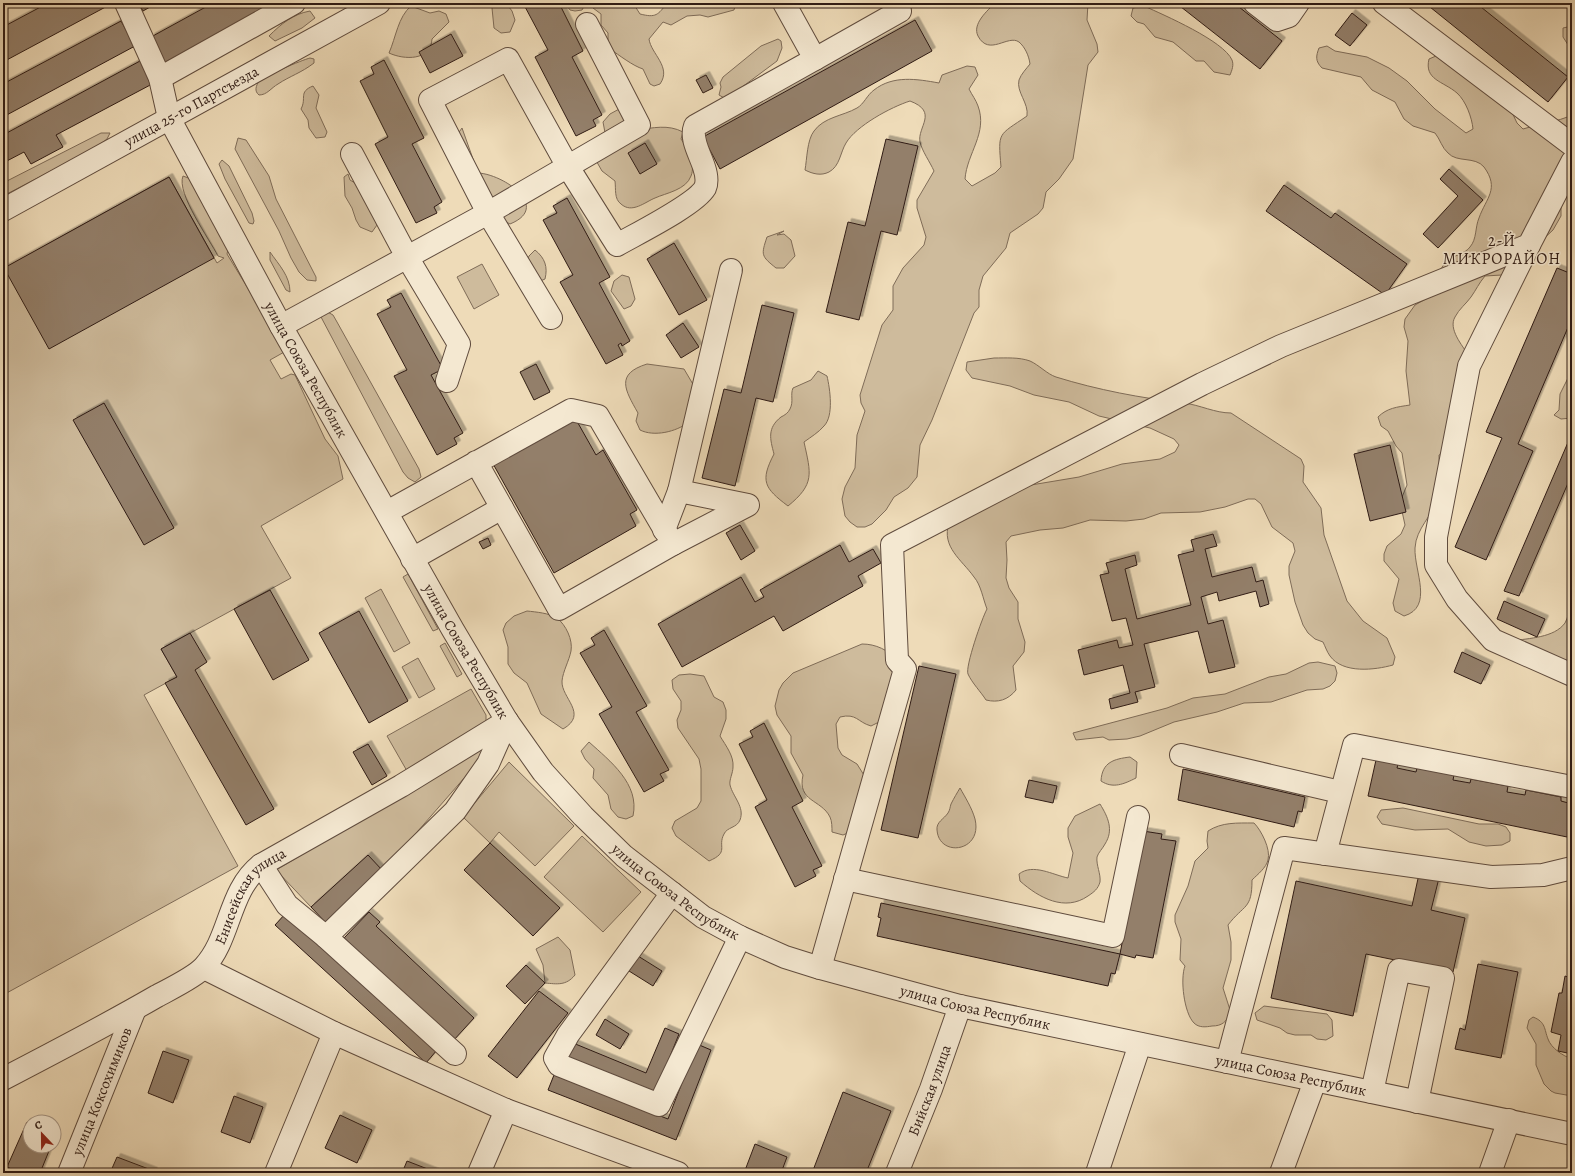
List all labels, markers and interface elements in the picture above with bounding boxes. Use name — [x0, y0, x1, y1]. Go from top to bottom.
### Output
street label: улица 25-го Партсъезда — [120, 61, 262, 152]
district label: 2-Й МИКРОРАЙОН — [1443, 230, 1561, 270]
street label: улица Союза Республик — [259, 297, 352, 442]
street label: улица Союза Республик — [418, 579, 514, 723]
street label: улица Союза Республик — [607, 839, 743, 945]
street label: Енисейская улица — [210, 843, 290, 948]
street label: улица Союза Республик — [897, 980, 1052, 1035]
street label: улица Коксохимиков — [67, 1024, 137, 1159]
street label: Бийская улица — [903, 1042, 956, 1139]
street label: улица Союза Республик — [1213, 1050, 1369, 1101]
north arrow — [22, 1114, 62, 1154]
text: С — [32, 1117, 45, 1133]

